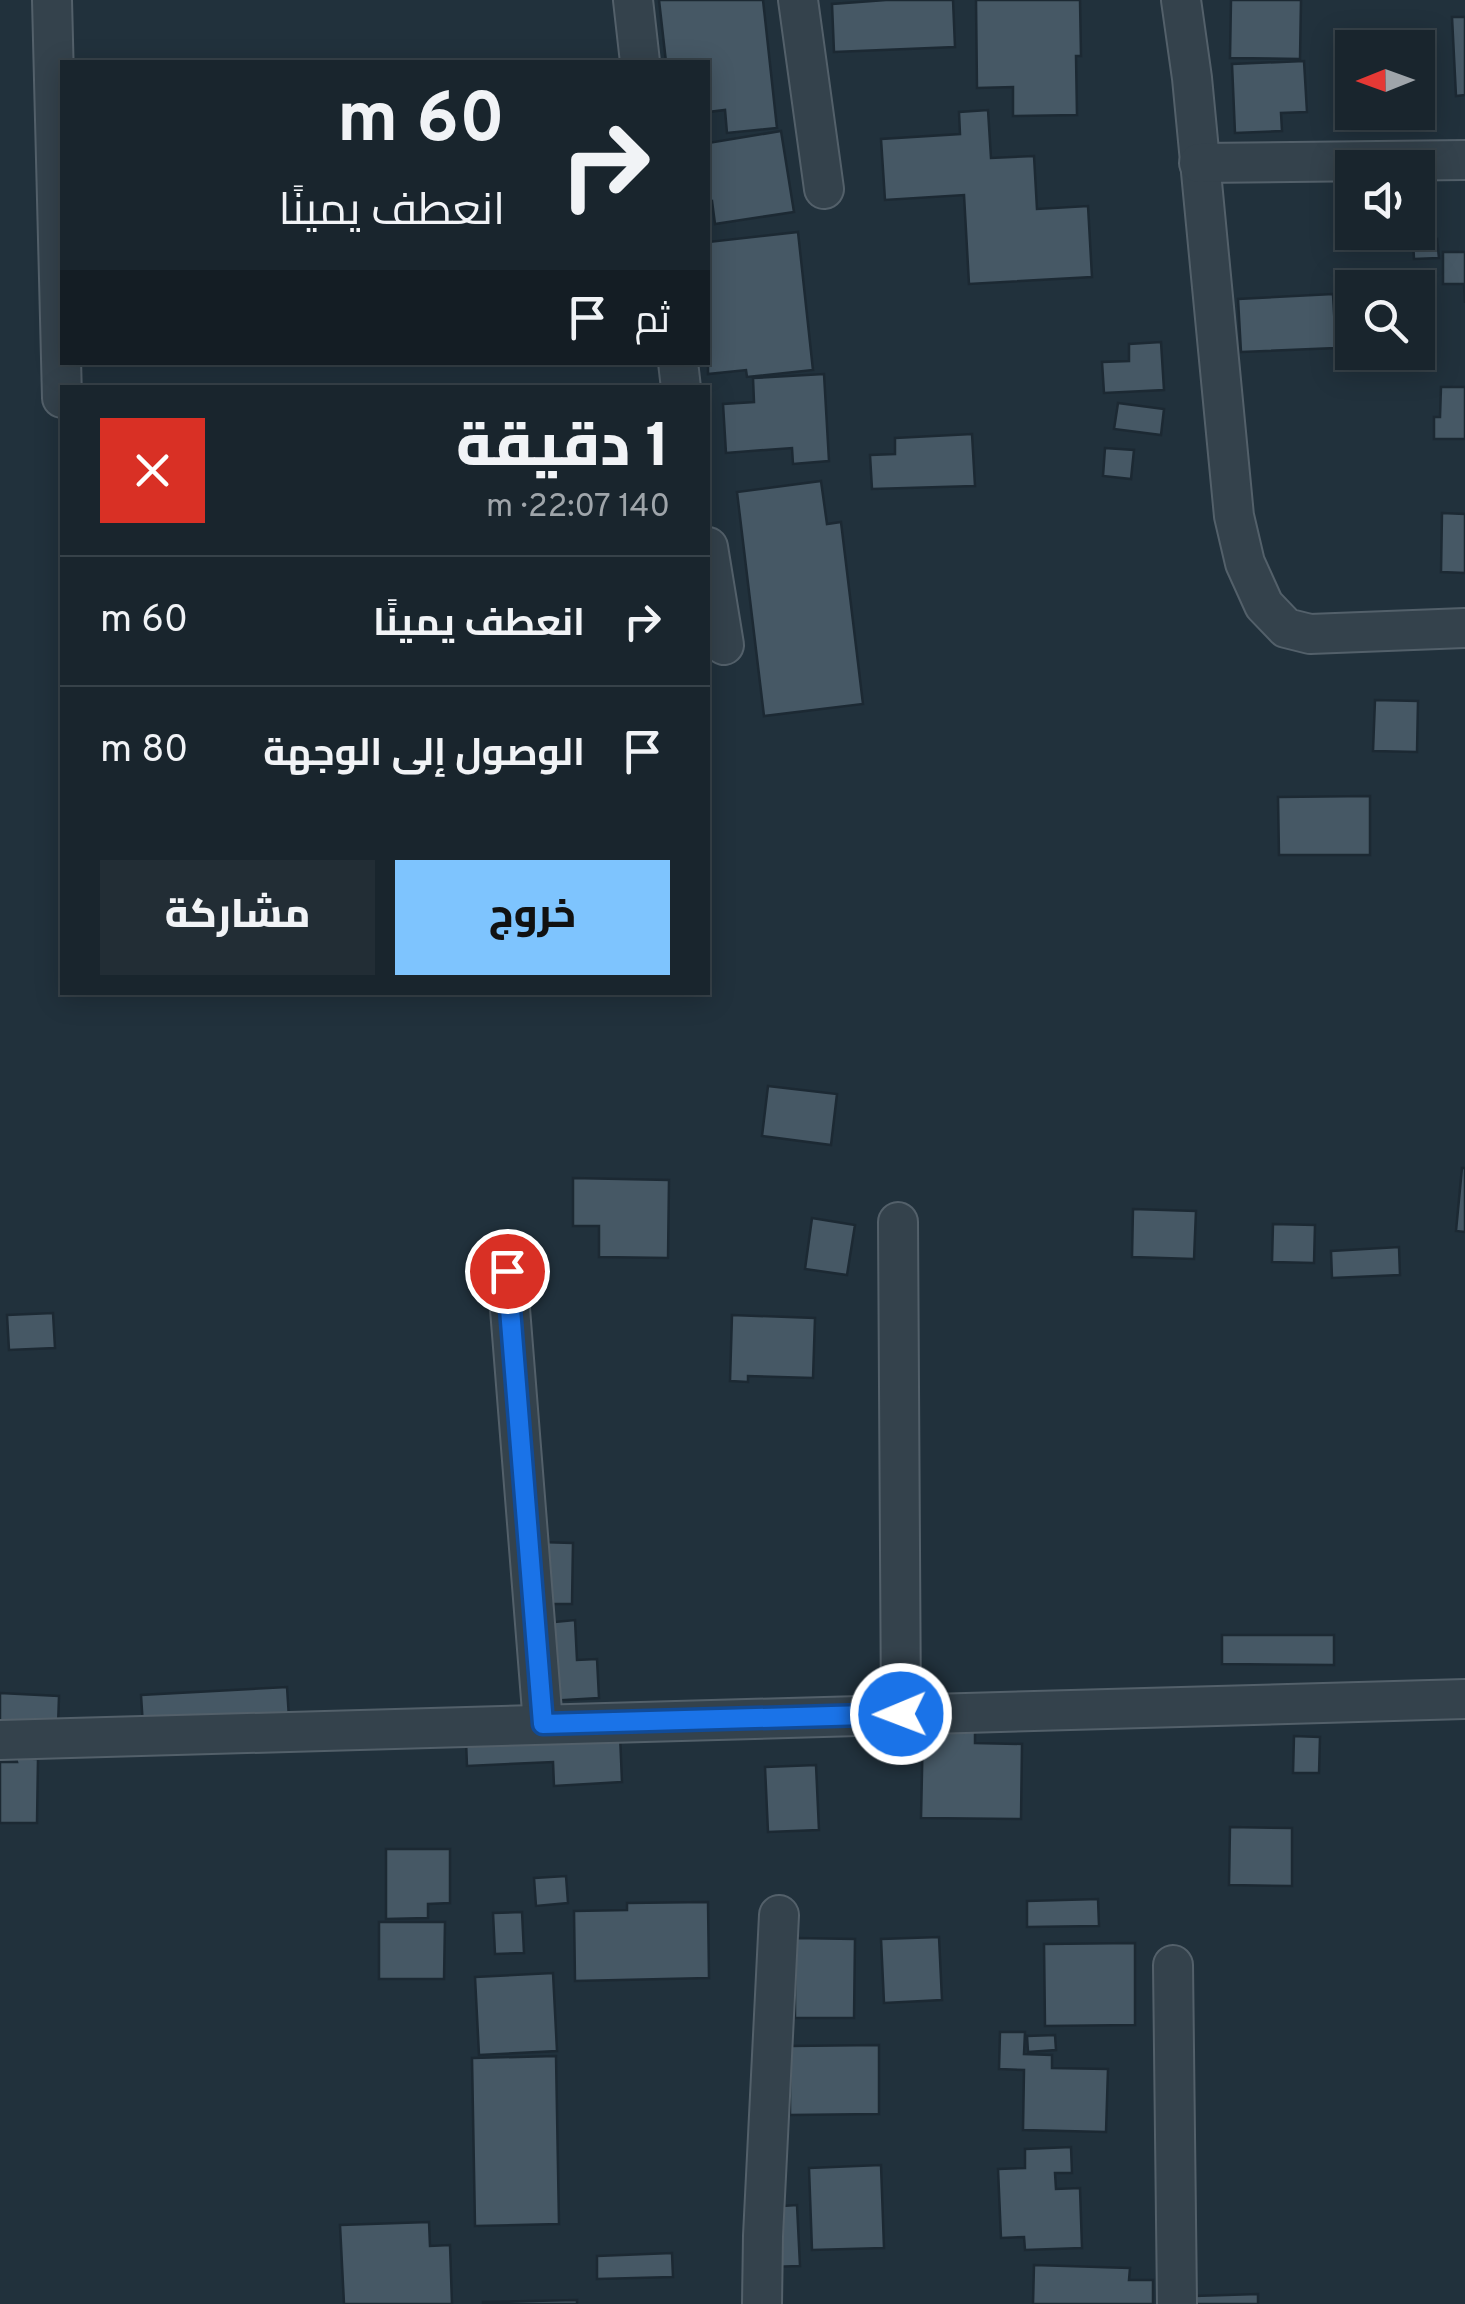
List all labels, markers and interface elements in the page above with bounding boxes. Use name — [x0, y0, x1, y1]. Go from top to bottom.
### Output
north arrow — [1335, 30, 1435, 130]
map controls — [1335, 30, 1435, 370]
text: 60 m — [337, 78, 505, 167]
icon: right — [540, 100, 670, 230]
button: sound — [1335, 150, 1435, 250]
text: انعطف يمينًا — [278, 184, 505, 241]
button: search — [1335, 270, 1435, 370]
icon: arrive — [560, 290, 615, 345]
text: ثم — [635, 298, 670, 347]
text: 1 دقيقة — [456, 412, 670, 488]
button: close — [100, 418, 205, 523]
text: 140 m · 22:07 — [486, 488, 670, 528]
icon: right — [615, 594, 670, 649]
text: 60 m — [100, 597, 188, 646]
text: انعطف يمينًا — [373, 601, 585, 650]
icon: arrive — [615, 724, 670, 779]
text: 80 m — [100, 727, 188, 776]
text: الوصول إلى الوجهة — [263, 731, 585, 780]
button: مشاركة — [100, 860, 375, 975]
button: خروج — [395, 860, 670, 975]
pin — [465, 1229, 550, 1314]
icon: arrive — [480, 1244, 535, 1299]
position arrow — [849, 1662, 953, 1766]

